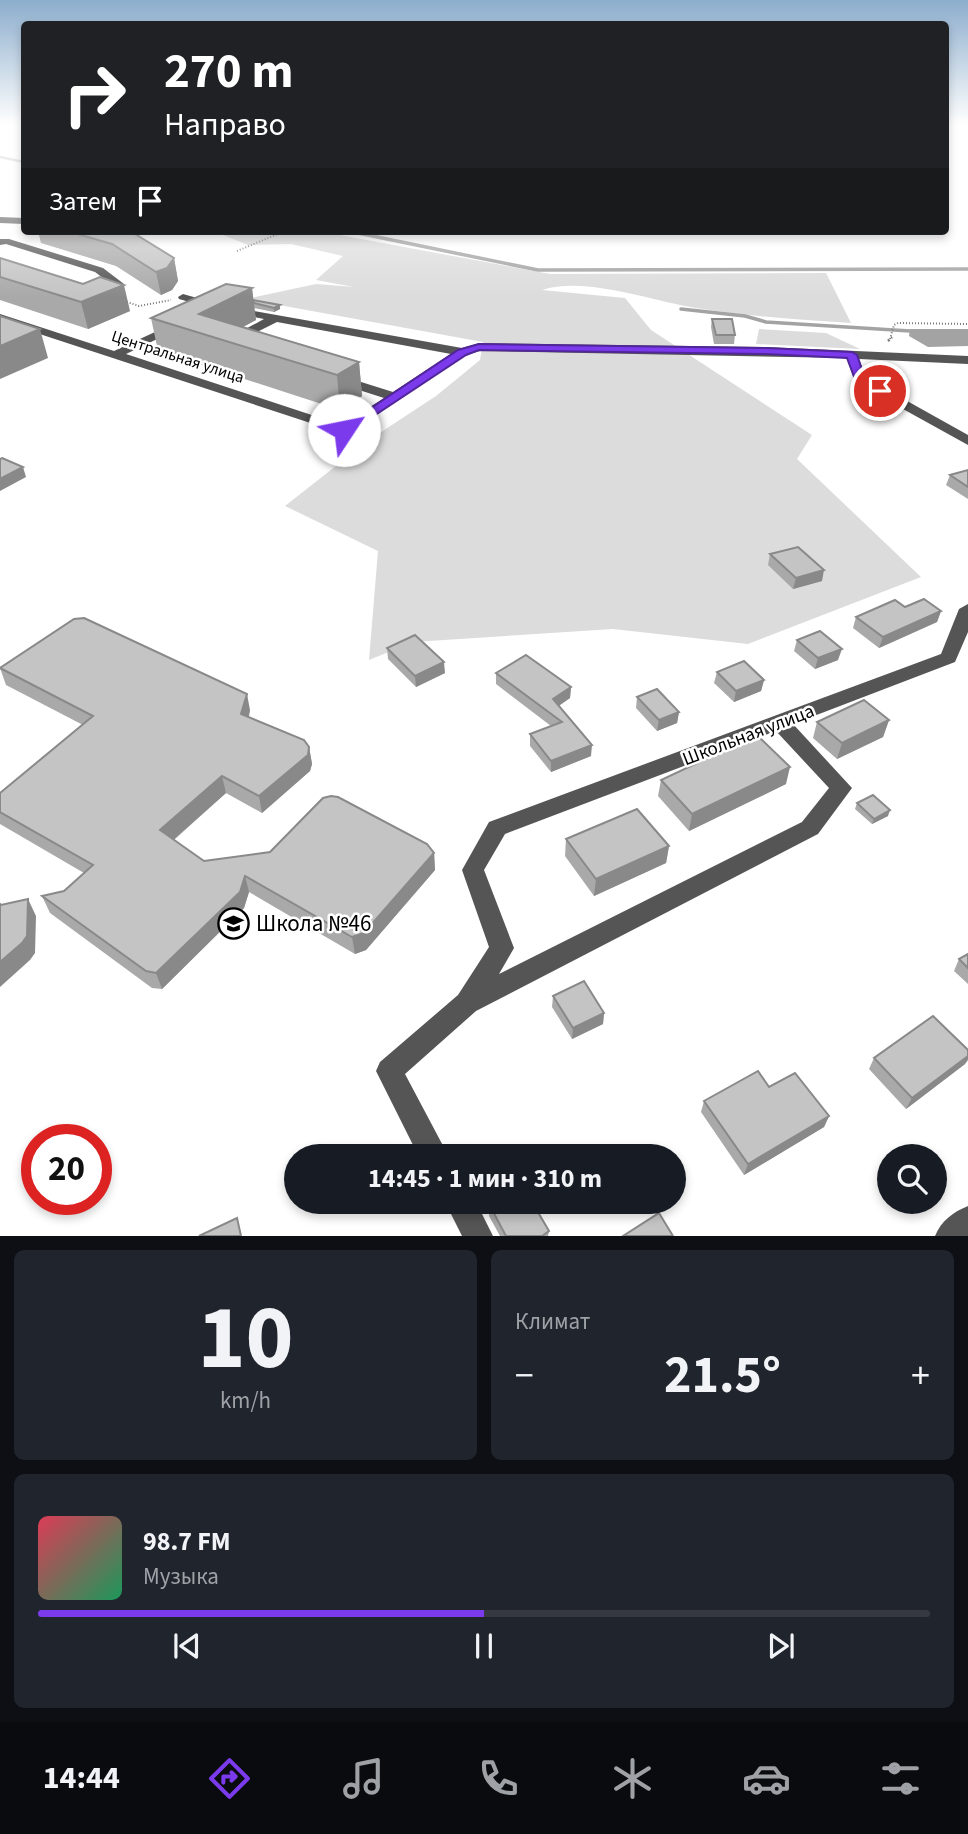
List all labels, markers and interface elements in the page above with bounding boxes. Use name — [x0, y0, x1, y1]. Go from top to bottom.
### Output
text: 270 m — [164, 37, 293, 107]
icon: right — [49, 49, 140, 140]
text: Направо — [164, 102, 286, 148]
icon: arrive — [131, 182, 169, 220]
text: Затем — [49, 183, 117, 220]
street label: Центральная улица — [109, 325, 247, 389]
pin — [850, 361, 910, 421]
icon: arrive — [861, 372, 899, 410]
position arrow — [307, 393, 381, 467]
street label: Школьная улица — [679, 698, 818, 773]
school or university icon: Школа №46 — [216, 906, 250, 940]
place label: Школа №46 — [256, 907, 371, 940]
speed limit sign: 20 — [21, 1124, 112, 1215]
map controls — [877, 1144, 947, 1214]
button: search — [877, 1144, 947, 1214]
text: 14:45 · 1 мин · 310 m — [368, 1160, 602, 1197]
text: 10 — [197, 1274, 294, 1403]
text: Климат — [515, 1305, 590, 1338]
text: 21.5° — [664, 1339, 781, 1413]
text: − — [515, 1349, 534, 1403]
text: + — [911, 1349, 930, 1403]
text: km/h — [220, 1384, 271, 1417]
text: 98.7 FM — [143, 1523, 231, 1560]
text: Музыка — [143, 1560, 219, 1593]
icon: previous — [168, 1627, 206, 1665]
icon: pause — [465, 1627, 503, 1665]
icon: next — [762, 1627, 800, 1665]
icon: directions — [205, 1754, 254, 1803]
icon: music — [339, 1754, 388, 1803]
icon: phone — [474, 1754, 523, 1803]
icon: climate — [608, 1754, 657, 1803]
icon: car — [742, 1754, 791, 1803]
icon: filters — [876, 1754, 925, 1803]
text: 14:44 — [43, 1755, 120, 1801]

